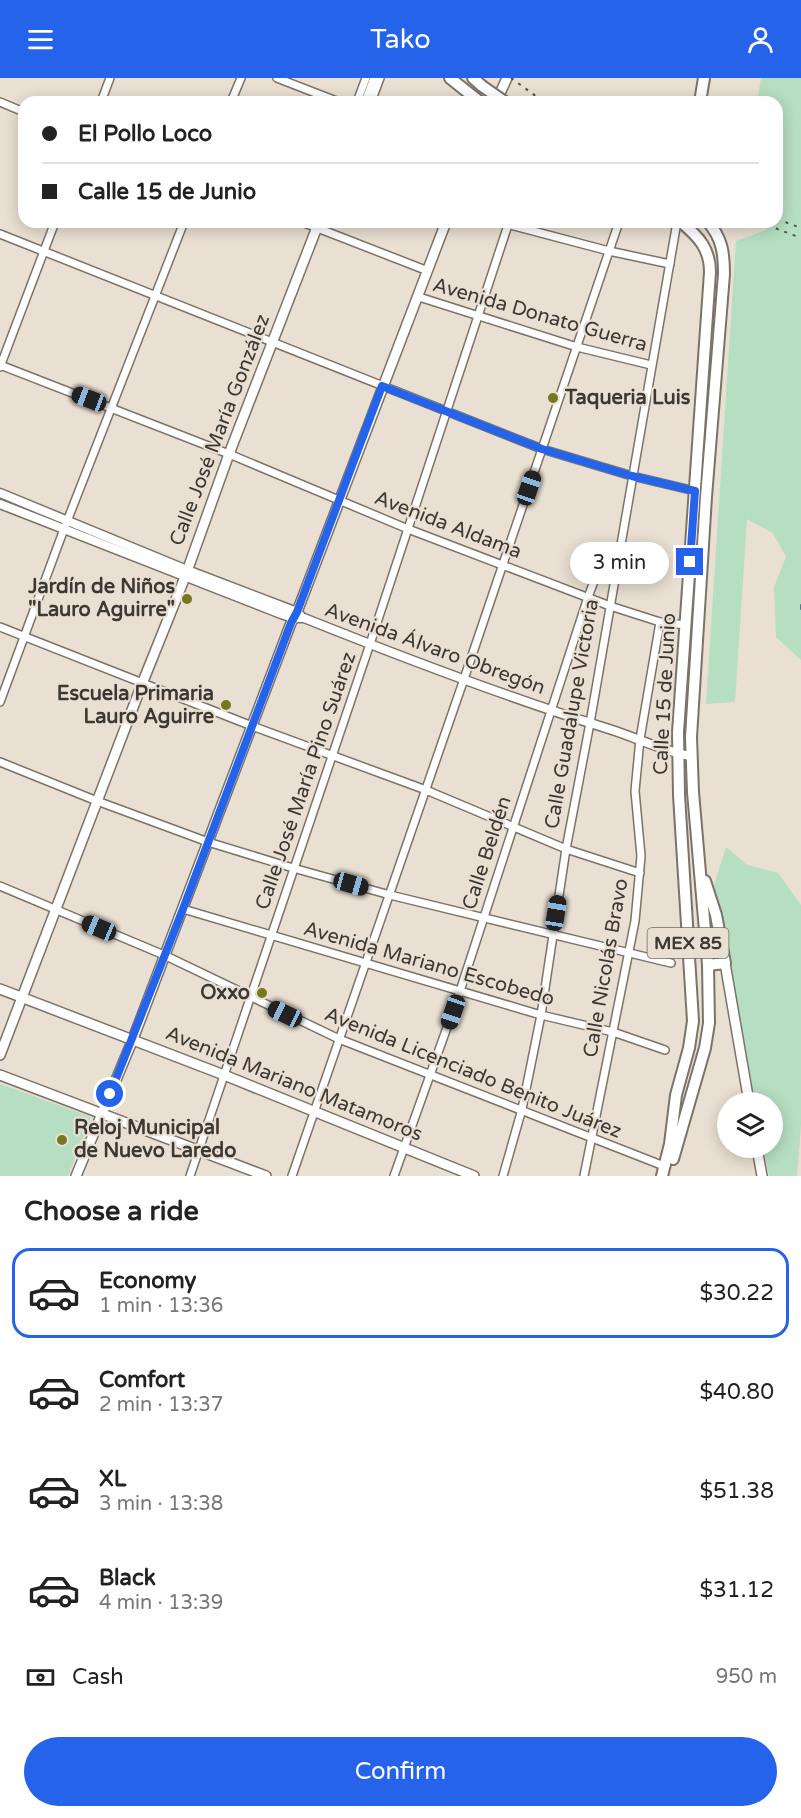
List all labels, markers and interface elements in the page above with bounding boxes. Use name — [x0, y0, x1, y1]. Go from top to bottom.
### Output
icon: menu — [24, 23, 57, 56]
text: Tako — [370, 23, 431, 56]
icon: person — [744, 23, 777, 56]
text: El Pollo Loco — [78, 121, 212, 147]
text: Calle 15 de Junio — [78, 179, 256, 205]
street label: Avenida Donato Guerra — [430, 273, 650, 357]
street label: Calle José María González — [165, 311, 275, 549]
car — [69, 384, 109, 414]
place label: Taqueria Luis — [564, 386, 691, 410]
marker: Taqueria Luis — [546, 391, 560, 405]
car — [515, 468, 543, 508]
street label: Avenida Aldama — [371, 486, 525, 564]
callout: 3 min — [570, 541, 669, 583]
route end — [676, 548, 703, 575]
text: 3 min — [593, 551, 646, 575]
place label: Jardín de Niños "Lauro Aguirre" — [27, 575, 175, 622]
marker: Jardín de Niños "Lauro Aguirre" — [180, 592, 194, 606]
street label: Avenida Álvaro Obregón — [322, 597, 549, 700]
street label: Calle Guadalupe Victoria — [540, 597, 604, 831]
street label: Calle 15 de Junio — [649, 613, 681, 775]
street label: Calle José María Pino Suárez — [251, 649, 361, 913]
place label: Escuela Primaria Lauro Aguirre — [57, 682, 214, 729]
marker: Escuela Primaria Lauro Aguirre — [219, 698, 233, 712]
street label: Calle Beldén — [457, 793, 517, 913]
car — [331, 870, 371, 898]
street label: Calle Nicolás Bravo — [578, 877, 634, 1059]
car — [544, 894, 568, 932]
car — [79, 913, 119, 943]
street label: Avenida Mariano Escobedo — [301, 917, 557, 1011]
road number: MEX 85 — [648, 928, 728, 958]
place label: Oxxo — [200, 981, 250, 1005]
marker: Oxxo — [255, 986, 269, 1000]
car — [439, 992, 467, 1032]
car — [265, 998, 305, 1030]
street label: Avenida Licenciado Benito Juárez — [321, 1002, 625, 1144]
street label: Avenida Mariano Matamoros — [162, 1021, 426, 1147]
route start — [96, 1080, 123, 1107]
map controls — [717, 1092, 783, 1158]
button: layers — [717, 1092, 783, 1158]
place label: Reloj Municipal de Nuevo Laredo — [74, 1116, 236, 1163]
marker: Reloj Municipal de Nuevo Laredo — [55, 1133, 69, 1147]
text: Choose a ride — [24, 1195, 199, 1228]
icon: car — [27, 1266, 81, 1320]
text: Economy — [99, 1268, 196, 1294]
text: $30.22 — [699, 1280, 774, 1306]
text: 1 min · 13:36 — [99, 1294, 223, 1318]
icon: car — [27, 1365, 81, 1419]
text: Comfort — [99, 1367, 185, 1393]
text: $40.80 — [700, 1379, 774, 1405]
text: 2 min · 13:37 — [99, 1393, 223, 1417]
icon: car — [27, 1464, 81, 1518]
text: XL — [99, 1466, 126, 1492]
text: $51.38 — [699, 1478, 774, 1504]
text: 3 min · 13:38 — [99, 1492, 223, 1516]
icon: car — [27, 1563, 81, 1617]
text: Black — [99, 1565, 156, 1591]
text: $31.12 — [699, 1577, 774, 1603]
text: 4 min · 13:39 — [99, 1591, 223, 1615]
icon: cash — [24, 1661, 57, 1694]
text: Cash — [72, 1664, 124, 1690]
text: 950 m — [716, 1665, 777, 1689]
button: Confirm — [24, 1737, 777, 1806]

